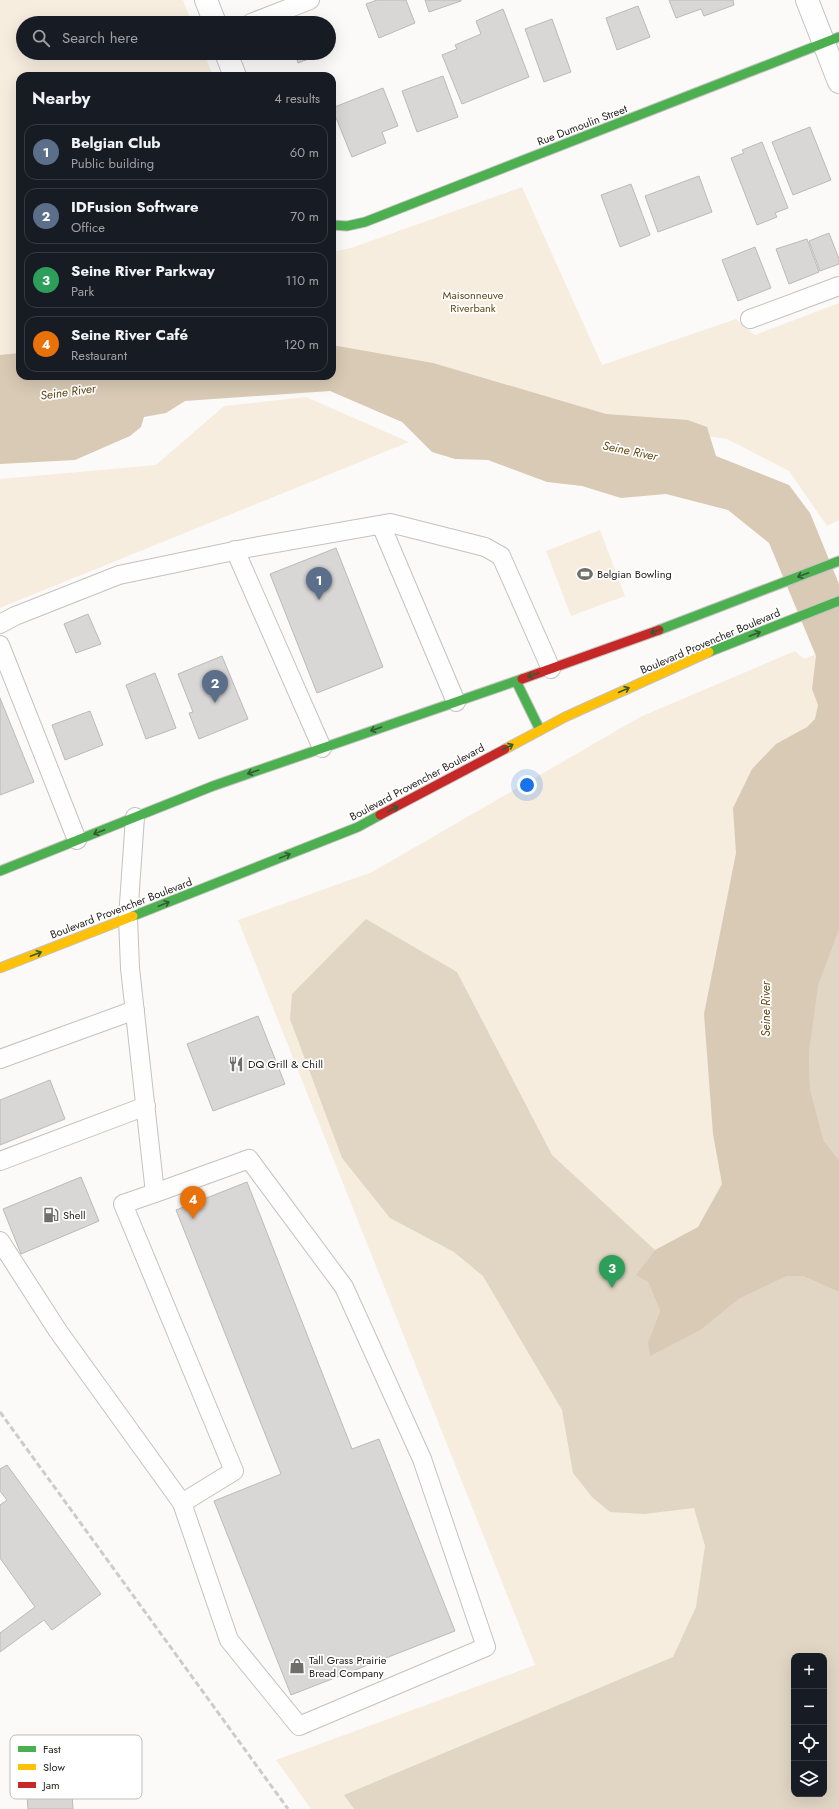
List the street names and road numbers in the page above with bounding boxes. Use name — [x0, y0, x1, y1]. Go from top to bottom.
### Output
street label: Rue Dumoulin Street — [535, 100, 630, 150]
street label: Boulevard Provencher Boulevard — [638, 604, 782, 678]
street label: Boulevard Provencher Boulevard — [347, 740, 487, 824]
street label: Boulevard Provencher Boulevard — [48, 874, 194, 942]

